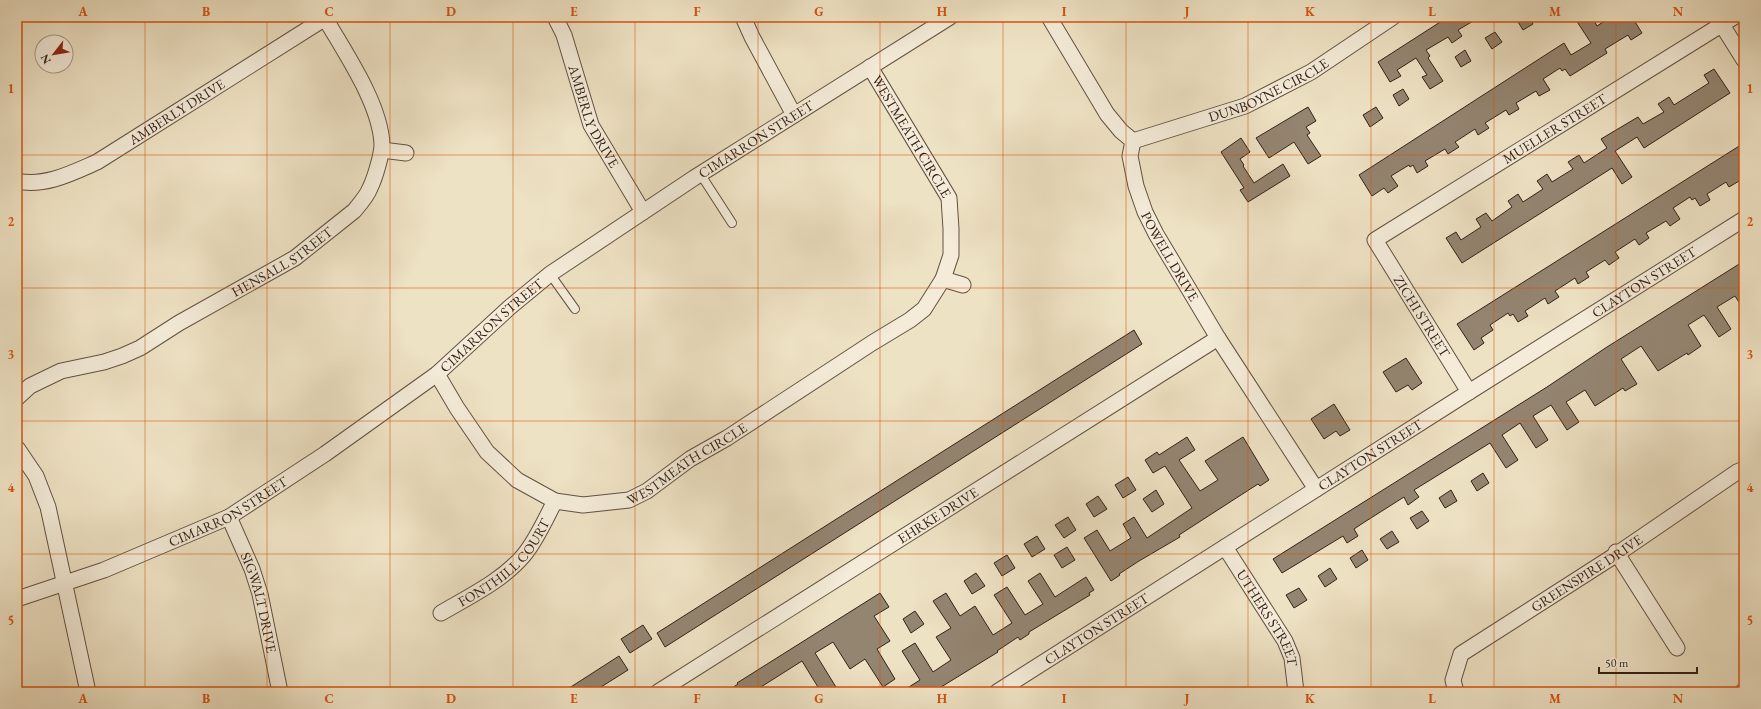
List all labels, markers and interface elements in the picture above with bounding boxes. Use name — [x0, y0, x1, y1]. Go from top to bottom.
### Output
text: A — [77, 3, 88, 20]
text: B — [202, 3, 210, 20]
text: C — [324, 3, 334, 20]
text: D — [446, 3, 456, 20]
text: E — [570, 3, 578, 20]
text: F — [693, 3, 701, 20]
text: G — [814, 3, 824, 20]
text: H — [937, 3, 948, 20]
text: I — [1062, 3, 1067, 20]
text: J — [1183, 3, 1190, 20]
text: K — [1305, 3, 1316, 20]
text: L — [1428, 3, 1436, 20]
text: M — [1549, 3, 1561, 20]
text: N — [1673, 3, 1684, 20]
north arrow — [34, 34, 74, 74]
text: N — [37, 52, 54, 67]
street label: DUNBOYNE CIRCLE — [1206, 54, 1332, 126]
street label: AMBERLY DRIVE — [564, 62, 623, 171]
street label: WESTMEATH CIRCLE — [868, 72, 956, 201]
street label: AMBERLY DRIVE — [125, 75, 228, 149]
text: 1 — [8, 80, 15, 97]
text: 1 — [1747, 80, 1754, 97]
street label: MUELLER STREET — [1499, 89, 1610, 168]
street label: CIMARRON STREET — [695, 96, 817, 182]
street label: POWELL DRIVE — [1137, 209, 1203, 304]
text: 2 — [8, 213, 15, 230]
text: 2 — [1747, 213, 1754, 230]
street label: HENSALL STREET — [228, 222, 337, 301]
street label: CLAYTON STREET — [1588, 242, 1700, 322]
street label: ZICHI STREET — [1390, 272, 1455, 361]
street label: CIMARRON STREET — [436, 274, 547, 376]
text: 3 — [8, 346, 15, 363]
text: 3 — [1747, 346, 1754, 363]
street label: CLAYTON STREET — [1314, 415, 1426, 495]
street label: WESTMEATH CIRCLE — [624, 418, 750, 509]
street label: CIMARRON STREET — [166, 472, 291, 551]
text: 4 — [8, 479, 15, 496]
text: 4 — [1747, 479, 1754, 496]
street label: EHRKE DRIVE — [894, 483, 982, 547]
street label: FONTHILL COURT — [455, 515, 554, 611]
street label: GREENSPIRE DRIVE — [1527, 530, 1646, 616]
street label: SIGWALT DRIVE — [237, 549, 281, 654]
street label: UTHERS STREET — [1233, 566, 1302, 667]
street label: CLAYTON STREET — [1041, 589, 1153, 669]
text: 5 — [8, 612, 14, 629]
text: 5 — [1747, 612, 1753, 629]
scale bar — [1599, 649, 1697, 675]
text: 50 m — [1605, 655, 1629, 671]
text: A — [77, 690, 88, 707]
text: B — [202, 690, 210, 707]
text: C — [324, 690, 334, 707]
text: D — [446, 690, 456, 707]
text: E — [570, 690, 578, 707]
text: F — [693, 690, 701, 707]
text: G — [814, 690, 824, 707]
text: H — [937, 690, 948, 707]
text: I — [1062, 690, 1067, 707]
text: J — [1183, 690, 1190, 707]
text: K — [1305, 690, 1316, 707]
text: L — [1428, 690, 1436, 707]
text: M — [1549, 690, 1561, 707]
text: N — [1673, 690, 1684, 707]

